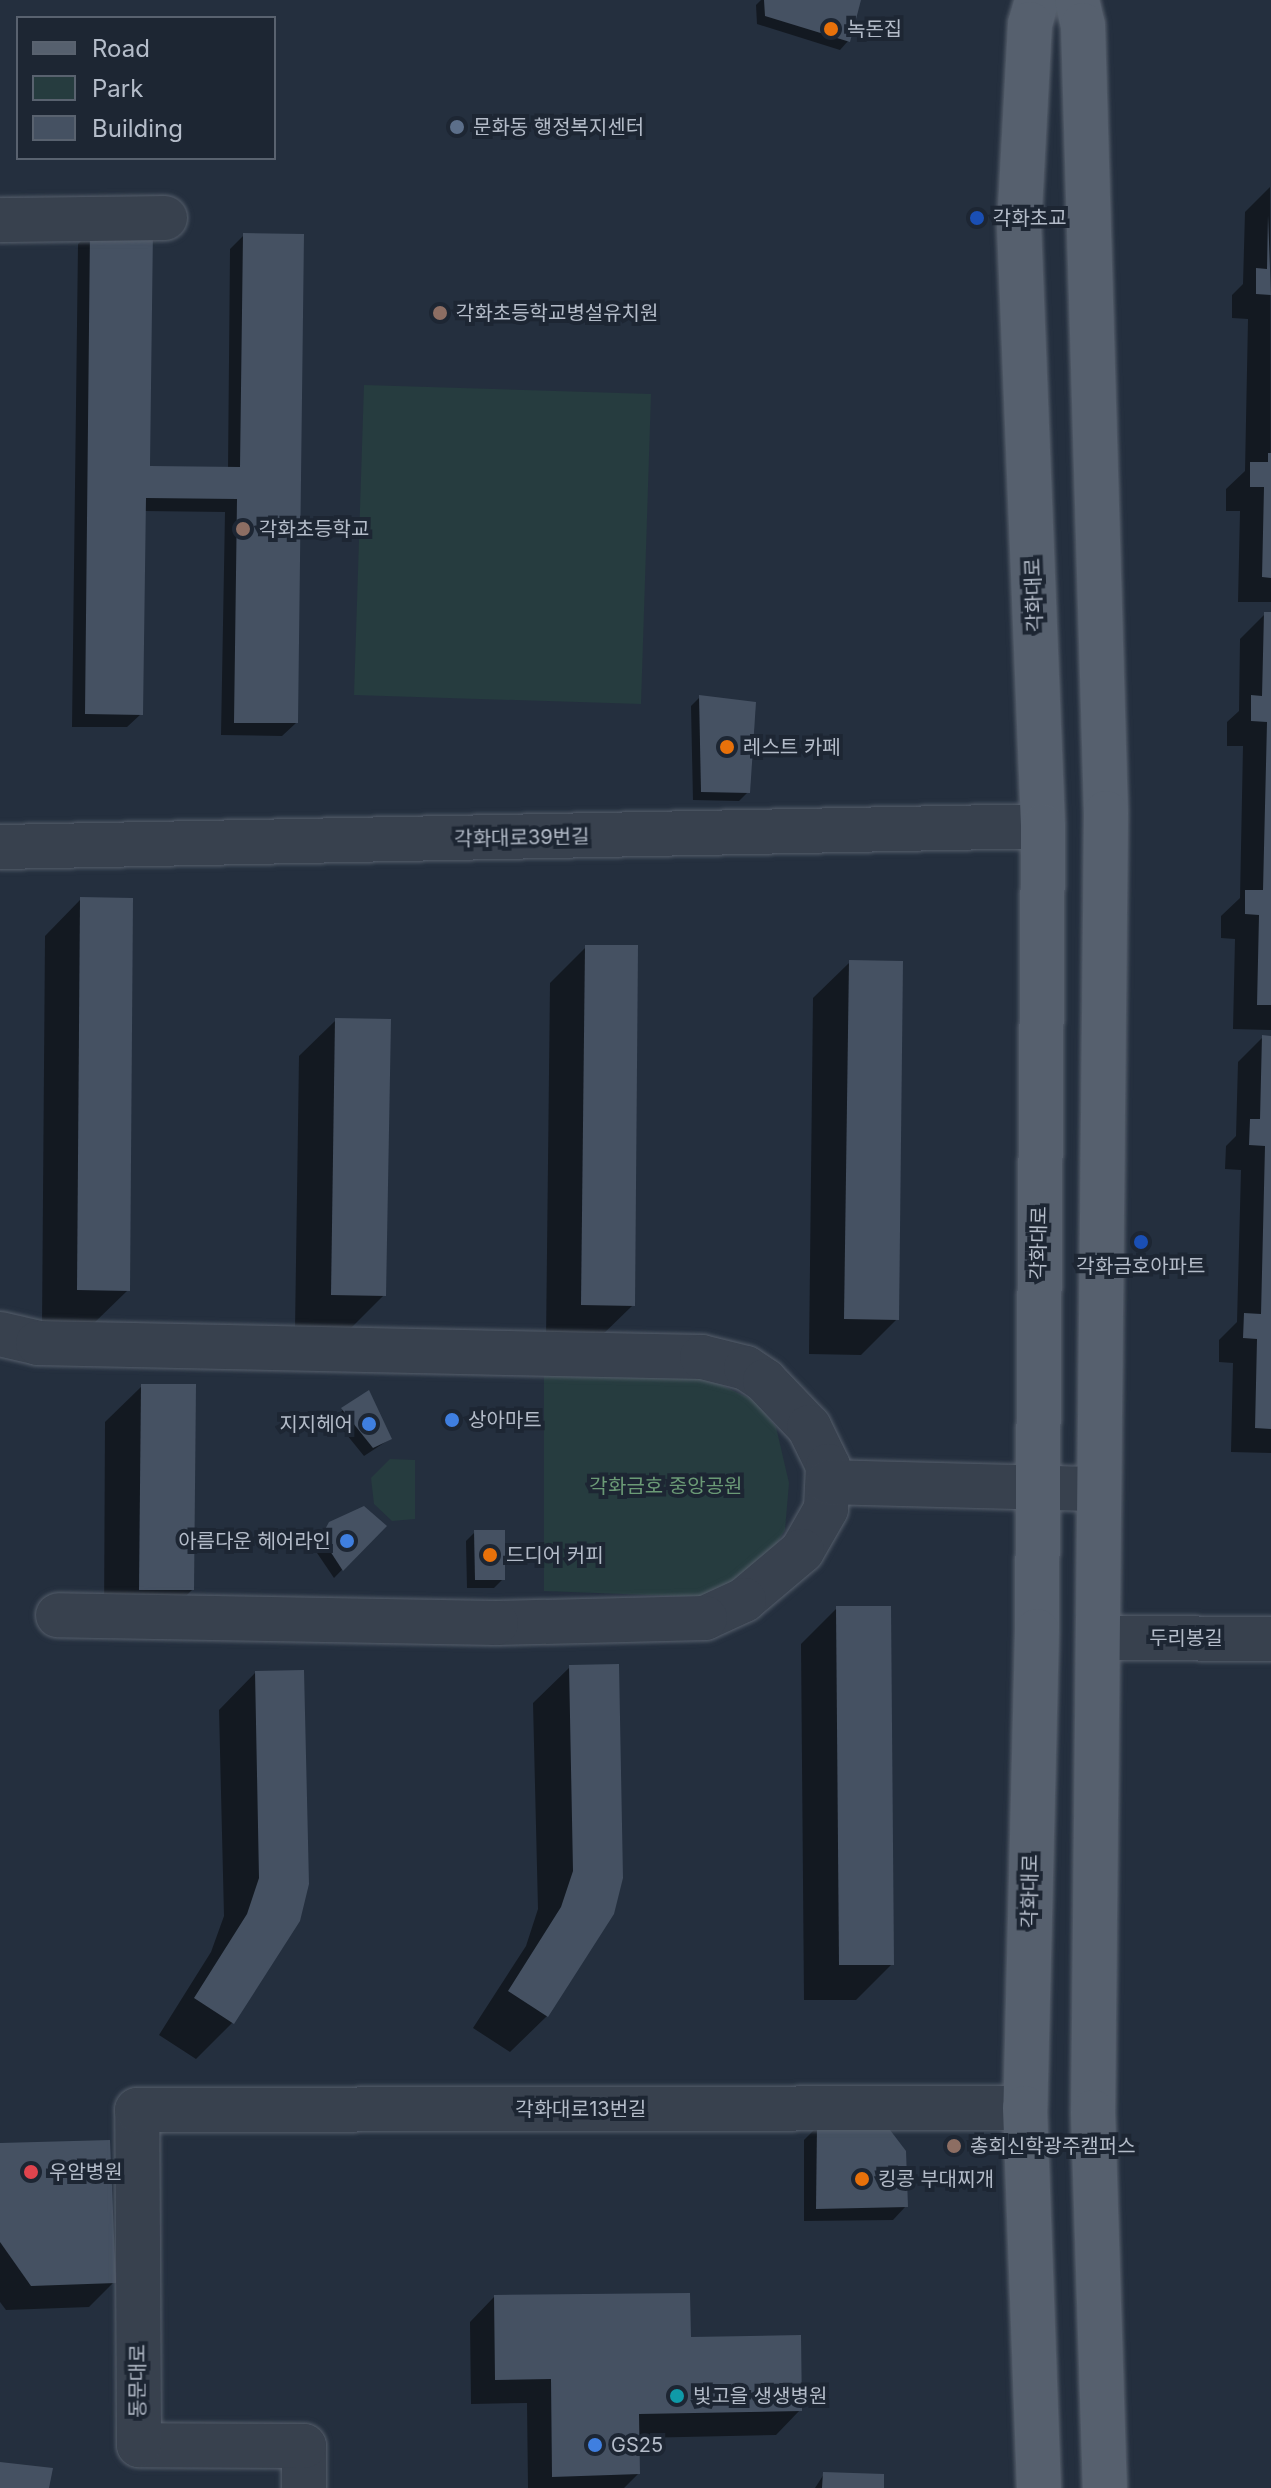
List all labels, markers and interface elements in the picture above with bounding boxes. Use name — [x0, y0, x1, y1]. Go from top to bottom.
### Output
legend — [16, 16, 276, 160]
place label: 녹돈집 — [847, 17, 902, 41]
marker: 녹돈집 — [822, 20, 840, 38]
text: Road — [92, 34, 150, 63]
text: Park — [92, 74, 143, 103]
text: Building — [92, 114, 183, 143]
place label: 문화동 행정복지센터 — [473, 115, 644, 139]
marker: 문화동 행정복지센터 — [448, 118, 466, 136]
place label: 각화초교 — [993, 206, 1067, 230]
marker: 각화초교 — [968, 209, 986, 227]
place label: 각화초등학교병설유치원 — [456, 301, 658, 325]
marker: 각화초등학교병설유치원 — [431, 304, 449, 322]
place label: 각화초등학교 — [259, 517, 369, 541]
marker: 각화초등학교 — [234, 520, 252, 538]
street label: 각화대로 — [1021, 558, 1047, 632]
place label: 레스트 카페 — [743, 735, 841, 759]
marker: 레스트 카페 — [718, 738, 736, 756]
street label: 각화대로39번길 — [454, 825, 590, 851]
street label: 각화대로 — [1026, 1206, 1052, 1280]
marker: 각화금호아파트 — [1132, 1233, 1150, 1251]
place label: 각화금호아파트 — [1077, 1254, 1205, 1278]
place label: 상아마트 — [468, 1408, 542, 1432]
marker: 상아마트 — [443, 1411, 461, 1429]
place label: 지지헤어 — [279, 1412, 353, 1436]
marker: 지지헤어 — [360, 1415, 378, 1433]
park label: 각화금호 중앙공원 — [590, 1474, 742, 1498]
place label: 아름다운 헤어라인 — [178, 1529, 331, 1553]
marker: 아름다운 헤어라인 — [338, 1532, 356, 1550]
place label: 드디어 커피 — [506, 1543, 604, 1567]
marker: 드디어 커피 — [481, 1546, 499, 1564]
street label: 두리봉길 — [1149, 1626, 1223, 1650]
street label: 각화대로 — [1017, 1854, 1043, 1928]
street label: 각화대로13번길 — [516, 2097, 646, 2121]
place label: 총회신학광주캠퍼스 — [970, 2134, 1136, 2158]
marker: 총회신학광주캠퍼스 — [945, 2137, 963, 2155]
place label: 우암병원 — [49, 2160, 123, 2184]
marker: 우암병원 — [20, 2161, 42, 2183]
place label: 킹콩 부대찌개 — [878, 2167, 994, 2191]
marker: 킹콩 부대찌개 — [853, 2170, 871, 2188]
street label: 동문대로 — [126, 2344, 150, 2418]
place label: 빛고을 생생병원 — [693, 2384, 827, 2408]
marker: 빛고을 생생병원 — [668, 2387, 686, 2405]
place label: GS25 — [611, 2433, 663, 2457]
marker: GS25 — [586, 2436, 604, 2454]

